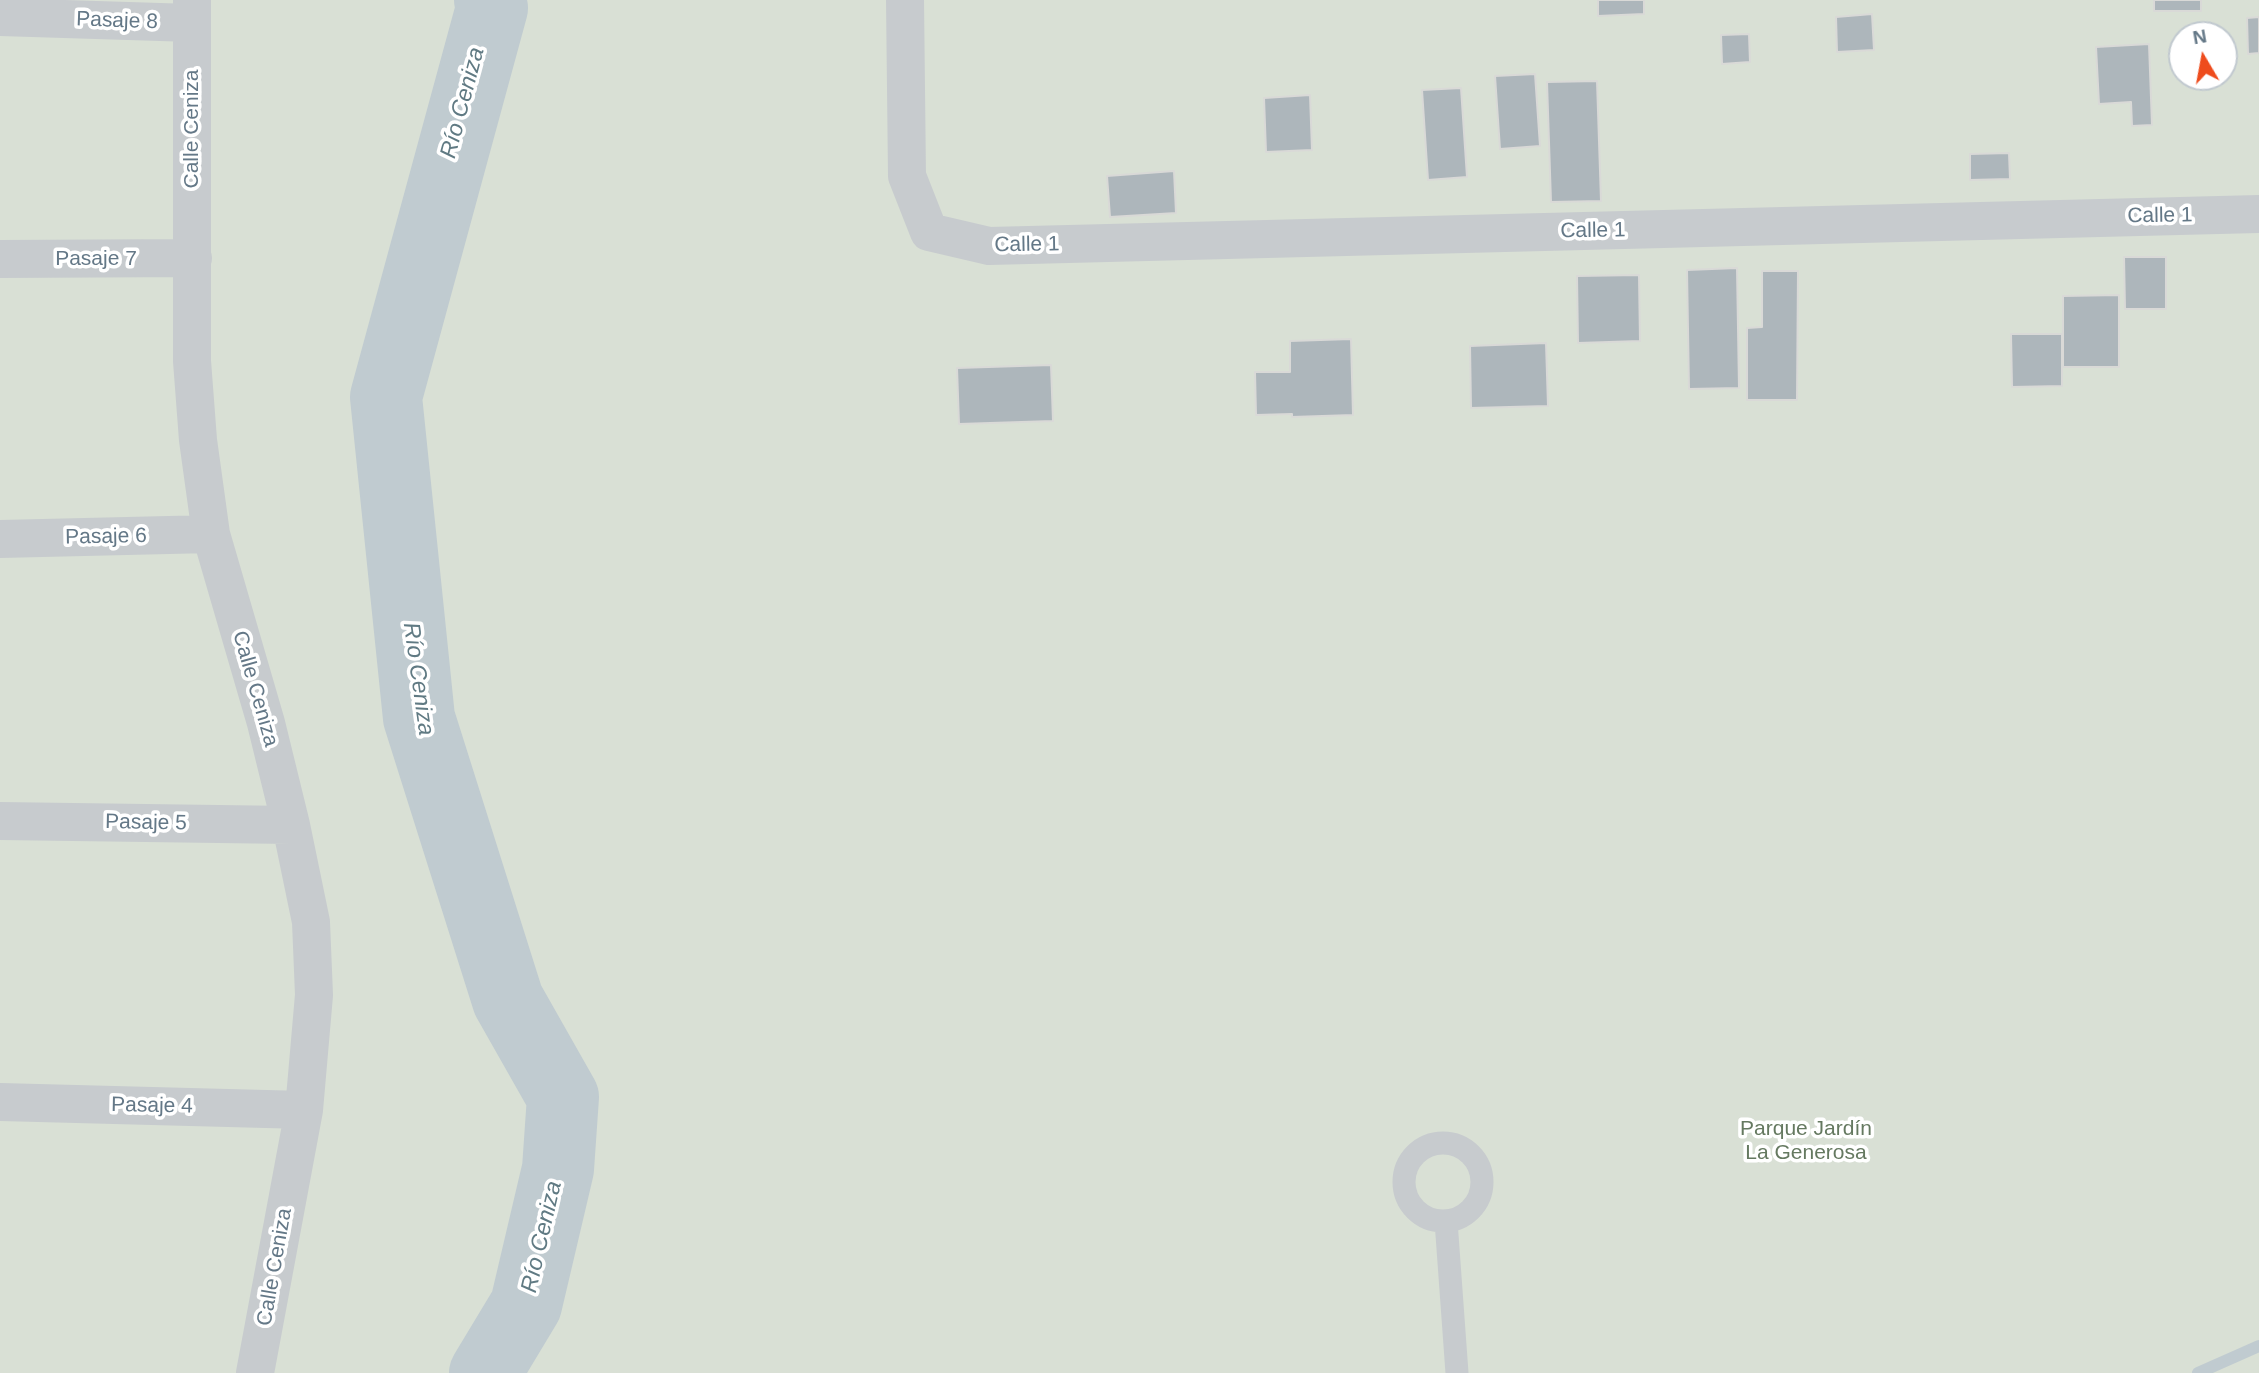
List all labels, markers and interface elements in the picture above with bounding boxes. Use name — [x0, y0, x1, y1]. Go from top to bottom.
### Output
street label: Pasaje 8 — [76, 7, 158, 35]
north arrow — [2168, 21, 2238, 91]
text: N — [2191, 25, 2208, 48]
water label: Río Ceniza — [435, 44, 491, 162]
street label: Calle Ceniza — [179, 69, 205, 189]
street label: Calle 1 — [2127, 203, 2193, 229]
street label: Calle 1 — [1560, 218, 1626, 244]
street label: Calle 1 — [994, 232, 1060, 258]
street label: Pasaje 7 — [55, 246, 137, 272]
street label: Pasaje 6 — [65, 524, 147, 550]
water label: Río Ceniza — [396, 621, 440, 737]
street label: Calle Ceniza — [226, 628, 284, 750]
street label: Pasaje 5 — [105, 810, 187, 836]
street label: Pasaje 4 — [111, 1093, 193, 1119]
park label: Parque Jardín La Generosa — [1740, 1116, 1872, 1166]
water label: Río Ceniza — [516, 1178, 568, 1296]
street label: Calle Ceniza — [252, 1206, 298, 1328]

